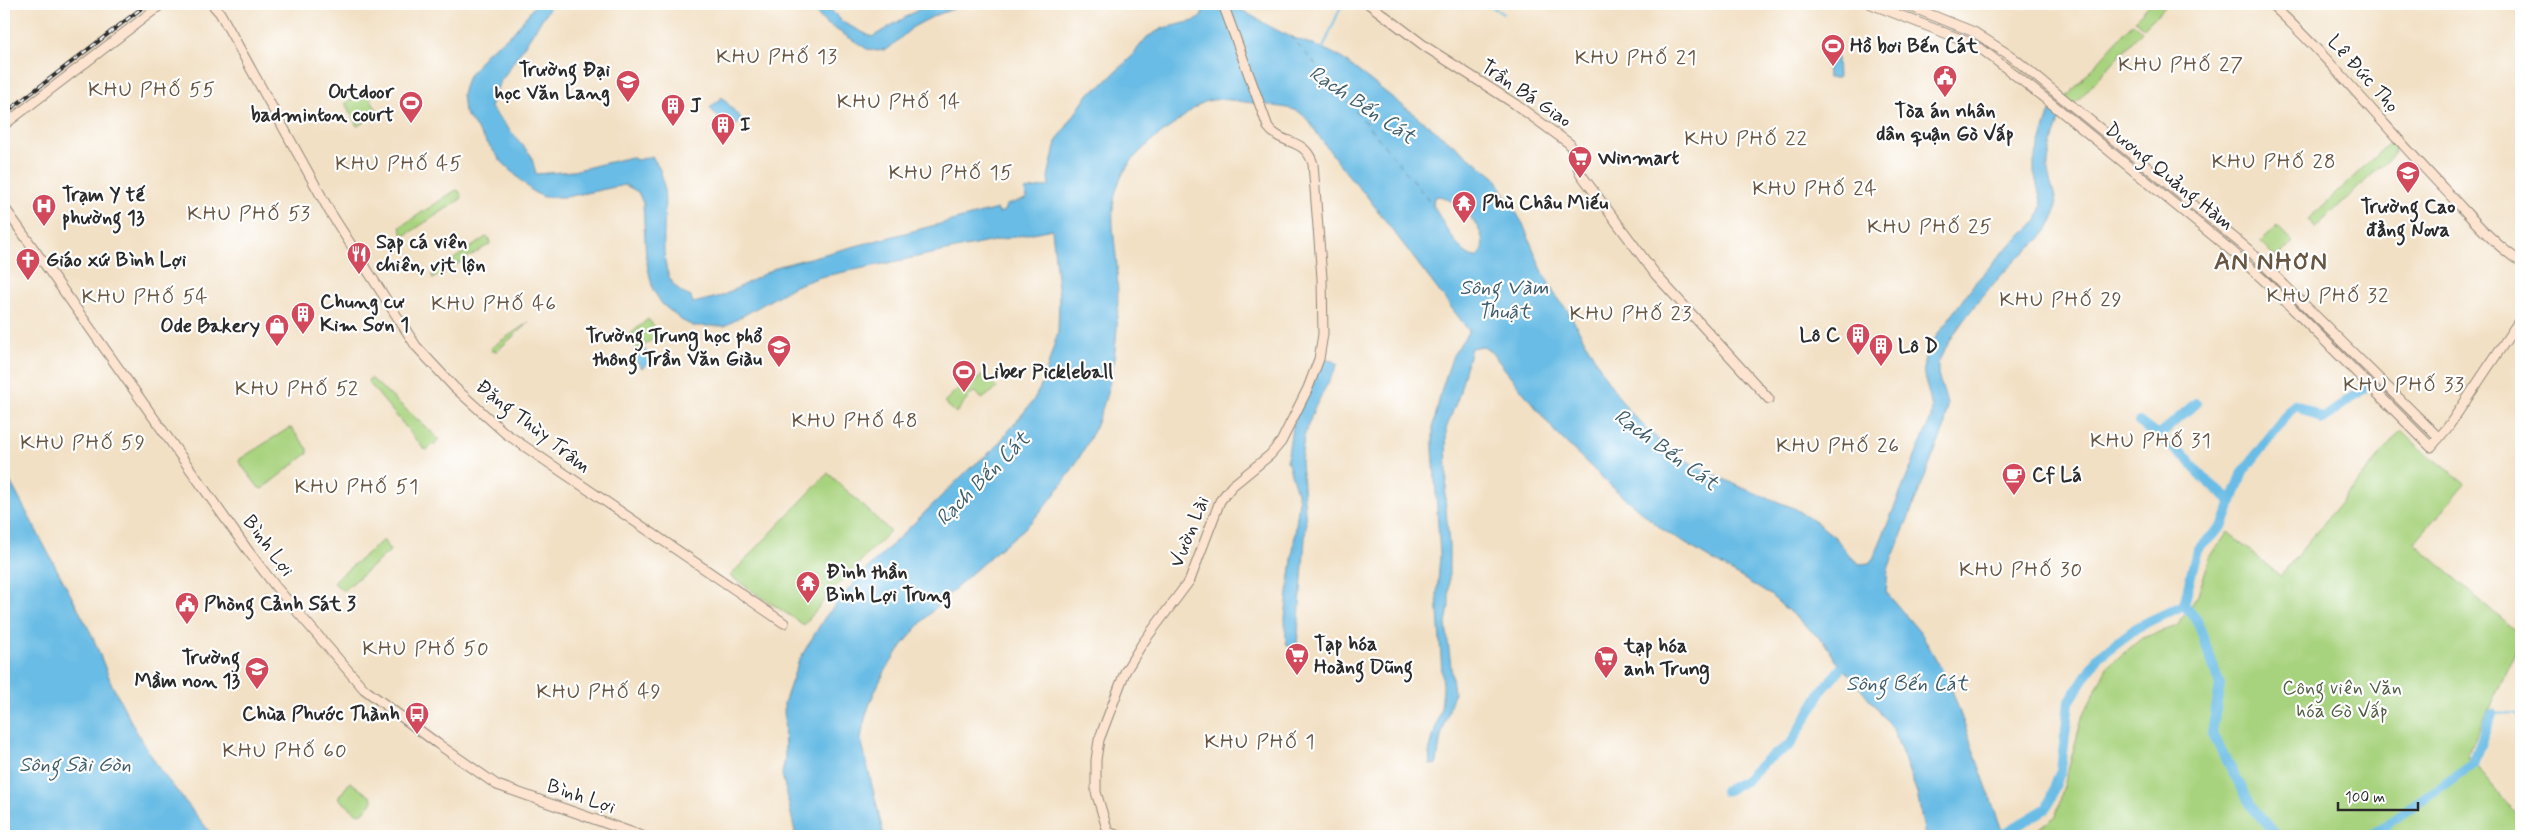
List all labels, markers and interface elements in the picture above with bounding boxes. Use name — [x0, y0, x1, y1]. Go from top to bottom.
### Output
street label: Lê Đức Thọ — [2321, 29, 2405, 119]
sports icon: Hồ bơi Bến Cát — [1820, 33, 1846, 67]
place label: Hồ bơi Bến Cát — [1850, 33, 1979, 60]
district label: KHU PHỐ 13 — [716, 43, 838, 71]
district label: KHU PHỐ 21 — [1575, 44, 1697, 72]
district label: KHU PHỐ 27 — [2118, 51, 2244, 79]
street label: Trần Bá Giao — [1475, 54, 1577, 134]
place label: Trường Đại học Văn Lang — [494, 57, 610, 107]
water label: Rạch Bến Cát — [1303, 59, 1422, 152]
public building icon: Tòa án nhân dân quận Gò Vấp — [1932, 64, 1958, 98]
school or university icon: Trường Đại học Văn Lang — [615, 69, 641, 103]
district label: KHU PHỐ 55 — [88, 76, 216, 104]
place label: Outdoor badminton court — [251, 79, 395, 129]
district label: KHU PHỐ 14 — [837, 88, 961, 116]
sports icon: Outdoor badminton court — [398, 90, 424, 124]
building icon: J — [660, 93, 686, 127]
place label: J — [690, 93, 702, 120]
place label: Tòa án nhân dân quận Gò Vấp — [1876, 98, 2014, 148]
building icon: I — [710, 112, 736, 146]
place label: I — [740, 112, 751, 139]
street label: Dương Quảng Hàm — [2098, 117, 2239, 239]
district label: KHU PHỐ 22 — [1684, 125, 1808, 153]
supermarket icon: Winmart — [1567, 145, 1593, 179]
place label: Winmart — [1597, 145, 1680, 172]
district label: KHU PHỐ 28 — [2211, 148, 2337, 176]
district label: KHU PHỐ 45 — [335, 150, 463, 178]
district label: KHU PHỐ 15 — [889, 159, 1014, 187]
school or university icon: Trường Cao đẳng Nova — [2395, 160, 2421, 194]
district label: KHU PHỐ 24 — [1752, 175, 1878, 203]
place label: Trạm Y tế phường 13 — [62, 182, 146, 234]
temple icon: Phù Châu Miếu — [1451, 190, 1477, 224]
place label: Phù Châu Miếu — [1482, 190, 1608, 217]
hospital icon: Trạm Y tế phường 13 — [31, 193, 57, 227]
place label: Trường Cao đẳng Nova — [2360, 194, 2456, 246]
district label: KHU PHỐ 53 — [187, 200, 311, 228]
district label: KHU PHỐ 25 — [1867, 213, 1993, 241]
place label: Sạp cá viên chiên, vịt lộn — [375, 229, 486, 279]
restaurant icon: Sạp cá viên chiên, vịt lộn — [346, 241, 372, 275]
district label: AN NHƠN — [2214, 246, 2328, 279]
church icon: Giáo xứ Bình Lợi — [15, 247, 41, 281]
place label: Giáo xứ Bình Lợi — [46, 247, 187, 274]
water label: Sông Vàm Thuật — [1459, 274, 1549, 326]
district label: KHU PHỐ 32 — [2267, 282, 2389, 310]
district label: KHU PHỐ 54 — [81, 283, 209, 311]
district label: KHU PHỐ 29 — [1999, 286, 2123, 314]
place label: Chung cư Kim Sơn 1 — [320, 289, 409, 339]
district label: KHU PHỐ 46 — [431, 290, 557, 318]
district label: KHU PHỐ 23 — [1570, 300, 1692, 328]
building icon: Chung cư Kim Sơn 1 — [290, 301, 316, 335]
place label: Ode Bakery — [160, 313, 260, 340]
shop icon: Ode Bakery — [264, 313, 290, 347]
place label: Lô C — [1800, 322, 1841, 349]
building icon: Lô C — [1845, 322, 1871, 356]
place label: Trường Trung học phổ thông Trần Văn Giàu — [586, 323, 762, 375]
building icon: Lô D — [1868, 333, 1894, 367]
place label: Lô D — [1898, 333, 1938, 360]
school or university icon: Trường Trung học phổ thông Trần Văn Giàu — [766, 334, 792, 368]
sports icon: Liber Pickleball — [951, 359, 977, 393]
place label: Liber Pickleball — [982, 359, 1113, 386]
district label: KHU PHỐ 33 — [2343, 371, 2465, 399]
street label: Đặng Thùy Trâm — [469, 374, 596, 482]
district label: KHU PHỐ 52 — [235, 375, 359, 403]
water label: Rạch Bến Cát — [1608, 403, 1725, 498]
district label: KHU PHỐ 48 — [791, 407, 919, 435]
water label: Rạch Bến Cát — [930, 425, 1037, 532]
district label: KHU PHỐ 31 — [2090, 427, 2212, 455]
district label: KHU PHỐ 59 — [20, 429, 146, 457]
district label: KHU PHỐ 26 — [1776, 432, 1900, 460]
cafe icon: Cf Lá — [2001, 462, 2027, 496]
place label: Cf Lá — [2032, 462, 2082, 489]
district label: KHU PHỐ 51 — [295, 473, 420, 501]
street label: Vườn Lài — [1163, 492, 1217, 572]
street label: Bình Lợi — [236, 510, 300, 582]
district label: KHU PHỐ 30 — [1959, 556, 2083, 584]
place label: Đình thần Bình Lợi Trung — [826, 559, 951, 609]
temple icon: Đình thần Bình Lợi Trung — [795, 570, 821, 604]
public building icon: Phòng Cảnh Sát 3 — [174, 591, 200, 625]
place label: Phòng Cảnh Sát 3 — [204, 591, 357, 620]
place label: Tạp hóa Hoàng Dũng — [1314, 631, 1413, 683]
place label: tạp hóa anh Trung — [1623, 633, 1710, 685]
district label: KHU PHỐ 50 — [362, 635, 490, 663]
supermarket icon: Tạp hóa Hoàng Dũng — [1284, 642, 1310, 676]
place label: Trường Mầm non 13 — [134, 645, 241, 695]
supermarket icon: tạp hóa anh Trung — [1593, 645, 1619, 679]
school or university icon: Trường Mầm non 13 — [244, 656, 270, 690]
water label: Sông Bến Cát — [1846, 670, 1970, 700]
park label: Công viên Văn hóa Gò Vấp — [2282, 675, 2402, 725]
district label: KHU PHỐ 49 — [536, 678, 662, 706]
place label: Chùa Phước Thành — [242, 701, 400, 728]
bus stop icon: Chùa Phước Thành — [404, 701, 430, 735]
district label: KHU PHỐ 1 — [1204, 728, 1316, 756]
district label: KHU PHỐ 60 — [222, 737, 348, 765]
water label: Sông Sài Gòn — [19, 751, 131, 781]
street label: Bình Lợi — [543, 773, 619, 821]
scale bar — [2338, 780, 2418, 812]
text: 100 m — [2345, 788, 2385, 808]

